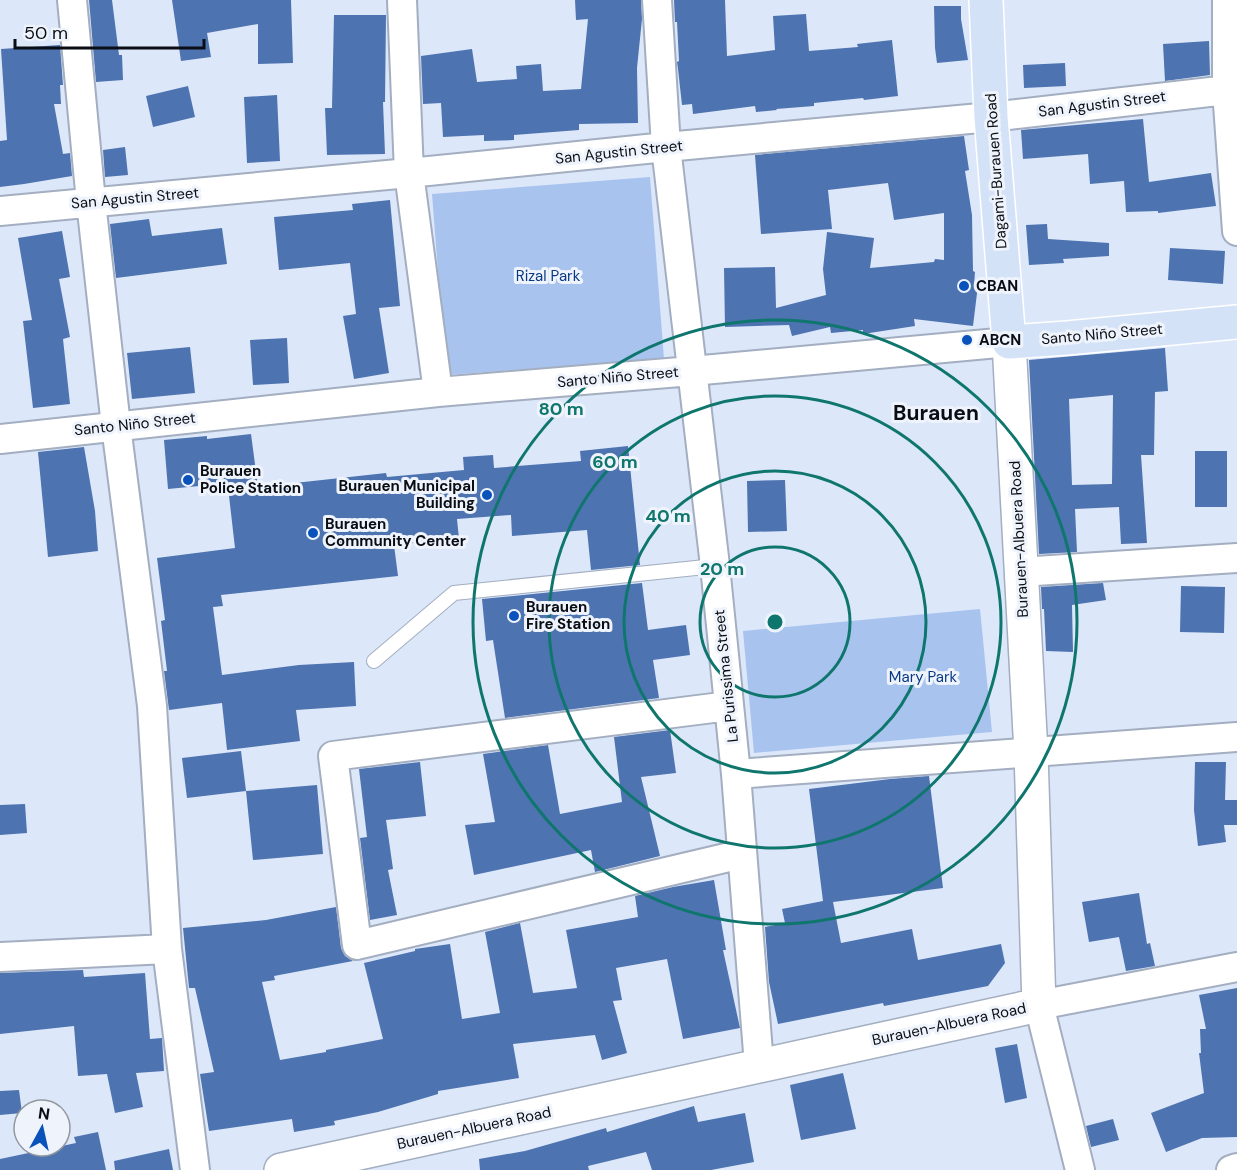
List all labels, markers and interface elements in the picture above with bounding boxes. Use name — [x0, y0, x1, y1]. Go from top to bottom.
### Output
scale bar — [15, 12, 204, 50]
text: 50 m — [24, 21, 68, 45]
street label: San Agustin Street — [1037, 86, 1167, 122]
street label: Dagami-Burauen Road — [981, 92, 1011, 250]
street label: San Agustin Street — [554, 135, 684, 169]
street label: San Agustin Street — [70, 182, 200, 214]
park label: Rizal Park — [516, 266, 581, 286]
place label: CBAN — [976, 276, 1018, 296]
marker: CBAN — [957, 279, 971, 293]
street label: Santo Niño Street — [1040, 319, 1164, 349]
place label: ABCN — [979, 330, 1021, 350]
marker: ABCN — [960, 333, 974, 347]
street label: Santo Niño Street — [556, 362, 680, 392]
text: 80 m — [538, 397, 584, 421]
district label: Burauen — [893, 399, 979, 427]
street label: Santo Niño Street — [73, 408, 197, 440]
text: 60 m — [592, 450, 638, 474]
street label: Burauen-Albuera Road — [1005, 460, 1033, 618]
place label: Burauen Police Station — [200, 461, 301, 498]
marker: Burauen Police Station — [181, 473, 195, 487]
place label: Burauen Municipal Building — [338, 476, 475, 513]
marker: Burauen Municipal Building — [480, 488, 494, 502]
text: 40 m — [645, 504, 691, 528]
place label: Burauen Community Center — [325, 514, 466, 551]
marker: Burauen Community Center — [306, 526, 320, 540]
text: 20 m — [700, 557, 744, 581]
place label: Burauen Fire Station — [526, 597, 610, 634]
marker: Burauen Fire Station — [507, 609, 521, 623]
street label: La Purissima Street — [709, 609, 743, 743]
centre of rings — [765, 612, 785, 632]
park label: Mary Park — [889, 667, 958, 687]
street label: Burauen-Albuera Road — [870, 998, 1028, 1050]
north arrow — [12, 1098, 72, 1158]
text: N — [37, 1102, 51, 1125]
street label: Burauen-Albuera Road — [395, 1102, 553, 1154]

